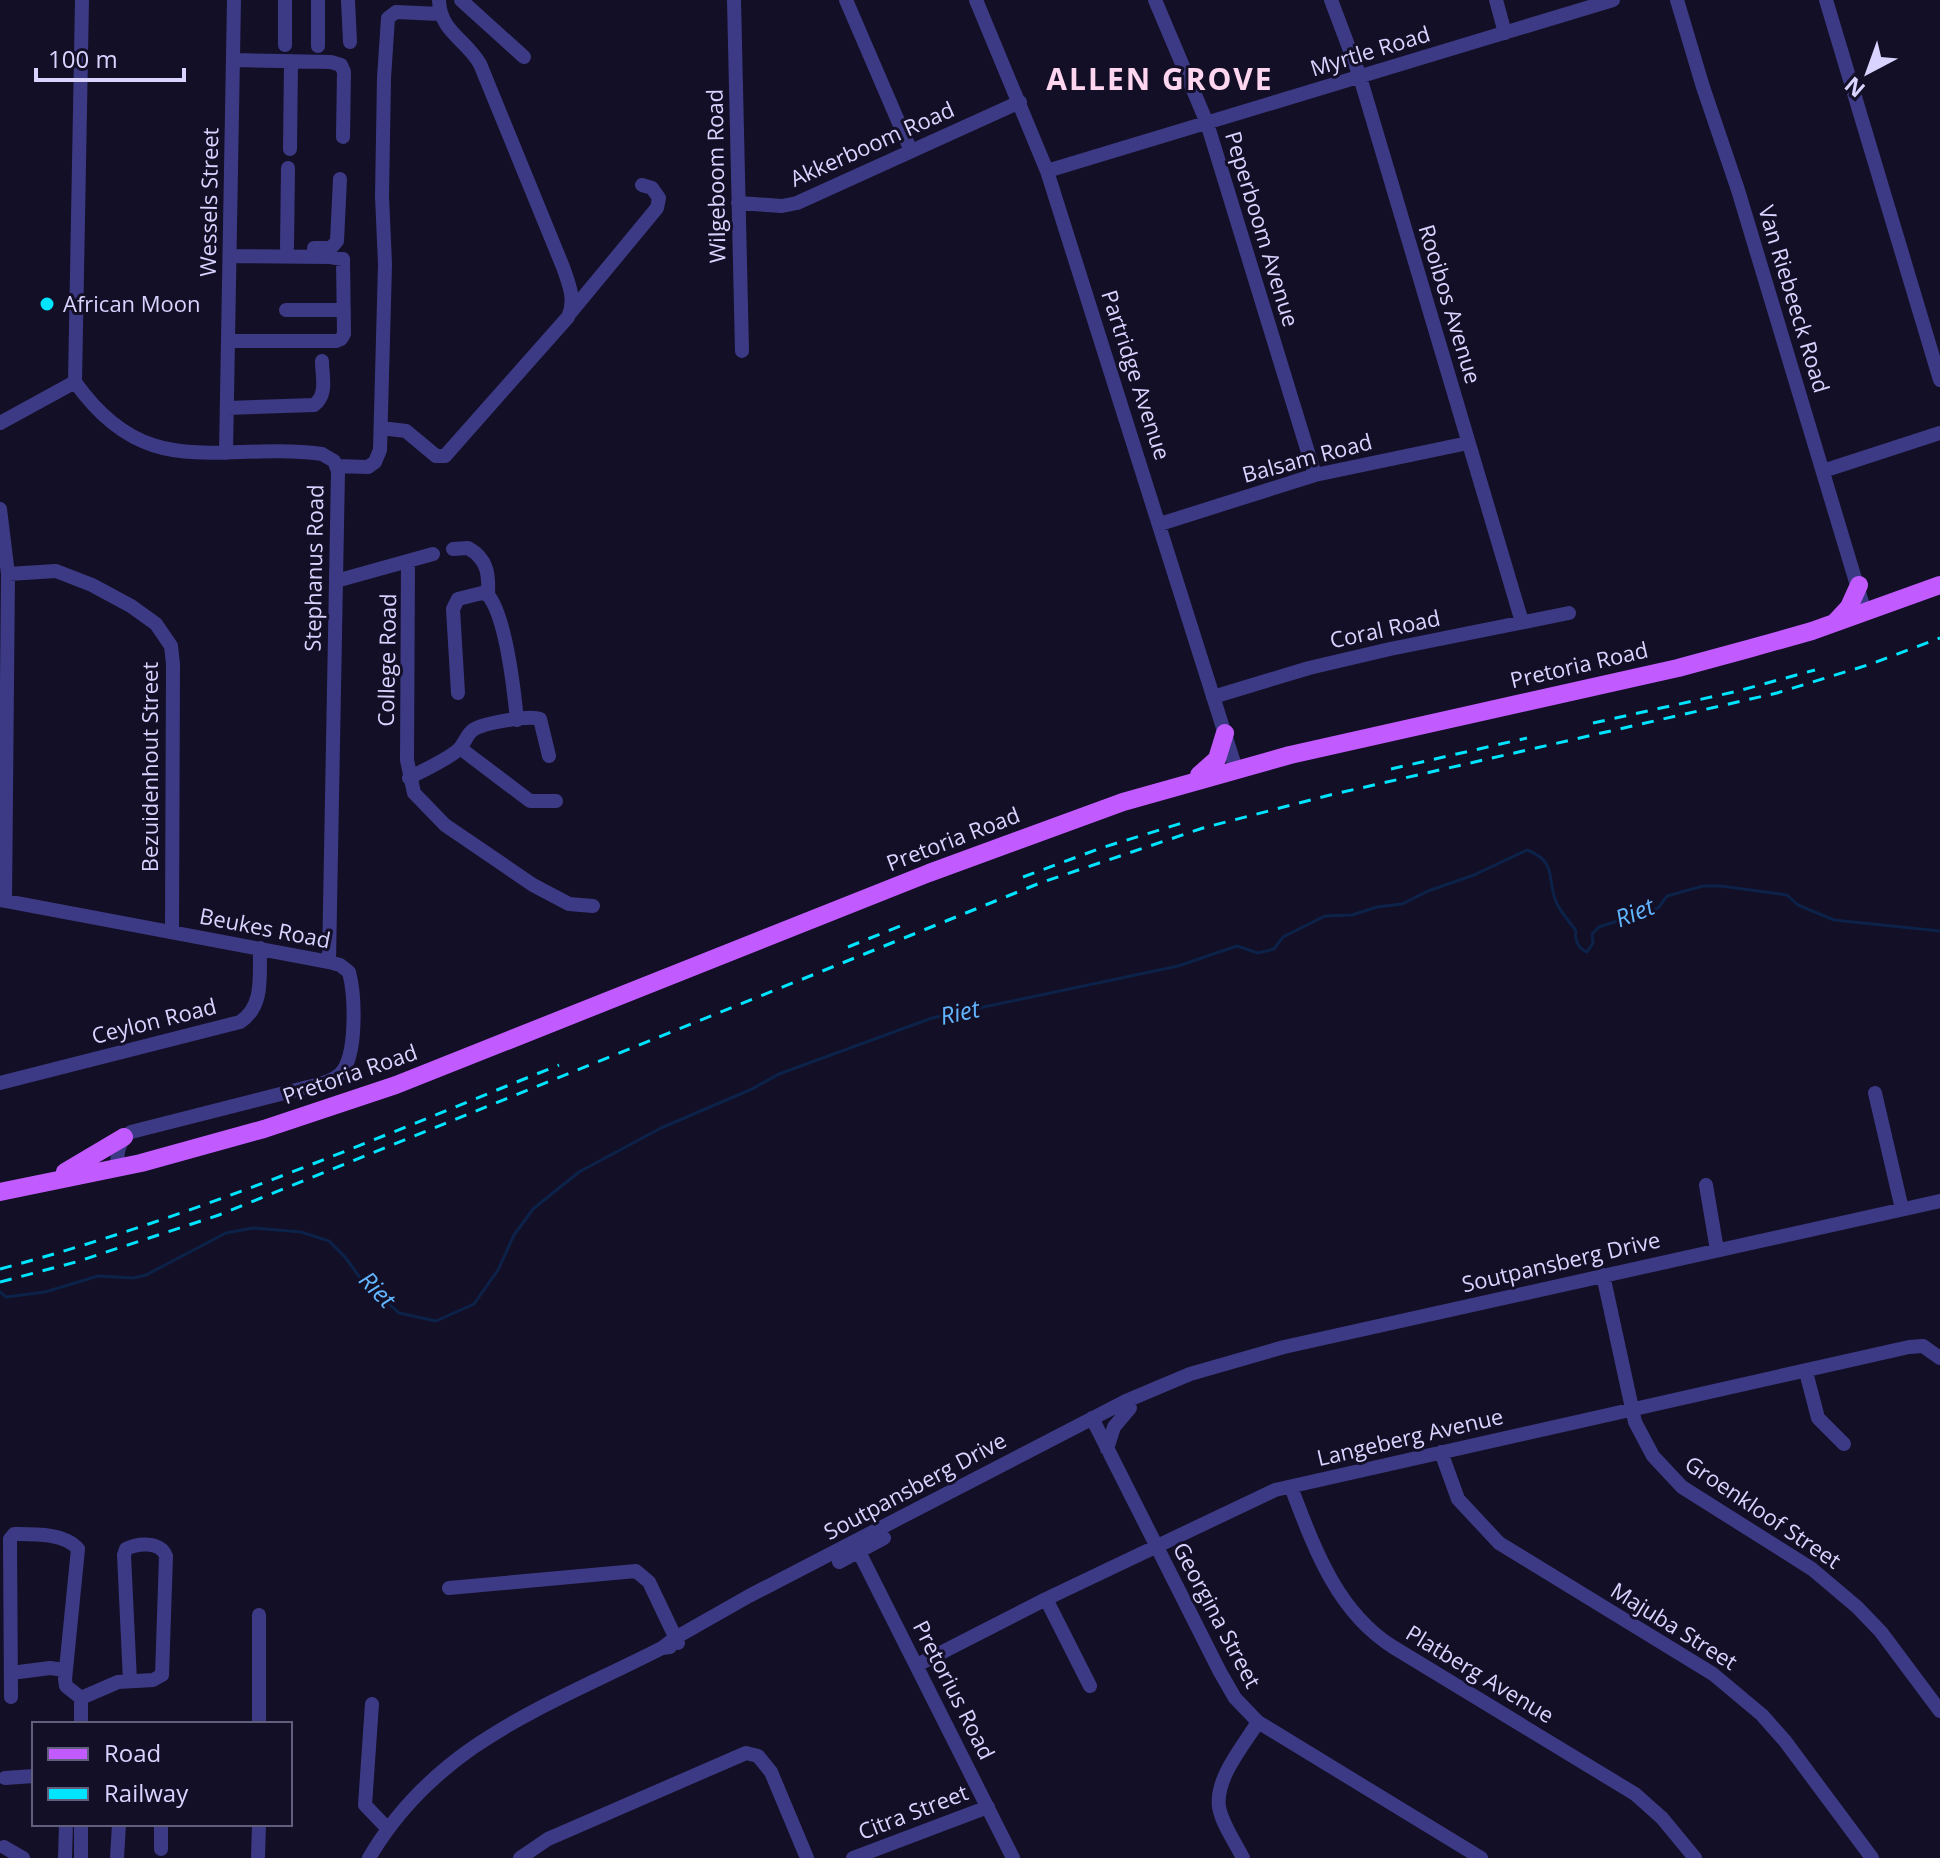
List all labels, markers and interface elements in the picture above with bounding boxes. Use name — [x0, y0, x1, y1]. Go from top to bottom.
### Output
street label: Myrtle Road — [1306, 18, 1433, 82]
scale bar — [36, 32, 184, 82]
north arrow — [1828, 32, 1908, 112]
text: 100 m — [48, 42, 118, 75]
district label: ALLEN GROVE — [1046, 58, 1274, 99]
text: N — [1838, 71, 1871, 105]
street label: Wilgeboom Road — [698, 89, 732, 263]
street label: Akkerboom Road — [785, 93, 958, 193]
street label: Wessels Street — [192, 127, 224, 277]
street label: Peperboom Avenue — [1219, 127, 1307, 330]
street label: Van Riebeeck Road — [1752, 201, 1838, 396]
street label: Rooibos Avenue — [1412, 220, 1489, 387]
street label: Partridge Avenue — [1095, 286, 1179, 463]
place label: African Moon — [63, 288, 201, 318]
marker: African Moon — [38, 295, 56, 313]
street label: Balsam Road — [1238, 425, 1375, 489]
street label: Stephanus Road — [297, 484, 329, 652]
street label: College Road — [370, 593, 402, 727]
street label: Coral Road — [1327, 602, 1443, 654]
street label: Pretoria Road — [1507, 634, 1651, 694]
street label: Bezuidenhout Street — [134, 662, 164, 872]
street label: Pretoria Road — [882, 799, 1024, 877]
water label: Riet — [1610, 888, 1660, 934]
street label: Beukes Road — [197, 900, 333, 954]
street label: Ceylon Road — [88, 990, 219, 1050]
water label: Riet — [937, 991, 984, 1032]
street label: Pretoria Road — [278, 1036, 421, 1110]
street label: Soutpansberg Drive — [1459, 1224, 1663, 1298]
water label: Riet — [352, 1263, 404, 1315]
street label: Langeberg Avenue — [1314, 1400, 1506, 1472]
street label: Soutpansberg Drive — [818, 1424, 1011, 1546]
street label: Groenkloof Street — [1680, 1448, 1848, 1575]
street label: Georgina Street — [1167, 1536, 1269, 1693]
street label: Majuba Street — [1606, 1574, 1744, 1676]
street label: Pretorius Road — [907, 1615, 1003, 1764]
street label: Platberg Avenue — [1401, 1617, 1560, 1729]
legend — [32, 1722, 292, 1826]
text: Road — [104, 1736, 161, 1769]
text: Railway — [104, 1776, 189, 1809]
street label: Citra Street — [853, 1776, 972, 1846]

